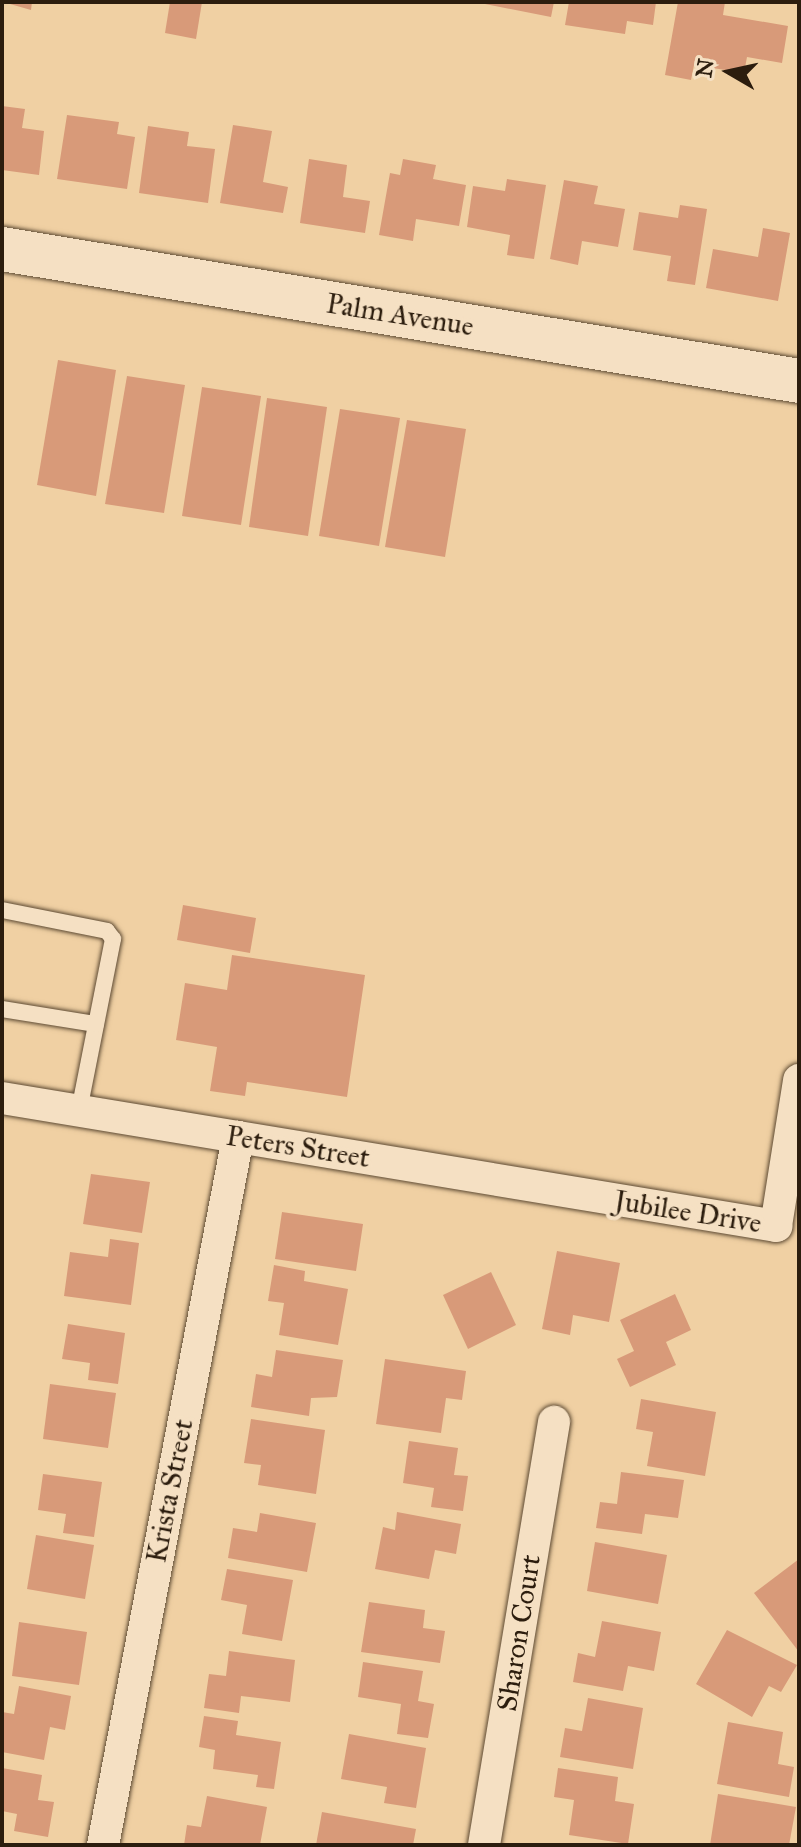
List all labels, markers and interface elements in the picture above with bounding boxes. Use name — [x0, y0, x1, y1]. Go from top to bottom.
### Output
north arrow — [689, 32, 769, 112]
text: N — [690, 57, 720, 80]
street label: Palm Avenue — [324, 287, 476, 343]
street label: Peters Street — [224, 1119, 372, 1175]
street label: Jubilee Drive — [612, 1184, 764, 1240]
street label: Krista Street — [140, 1416, 200, 1566]
street label: Sharon Court — [490, 1552, 548, 1714]

